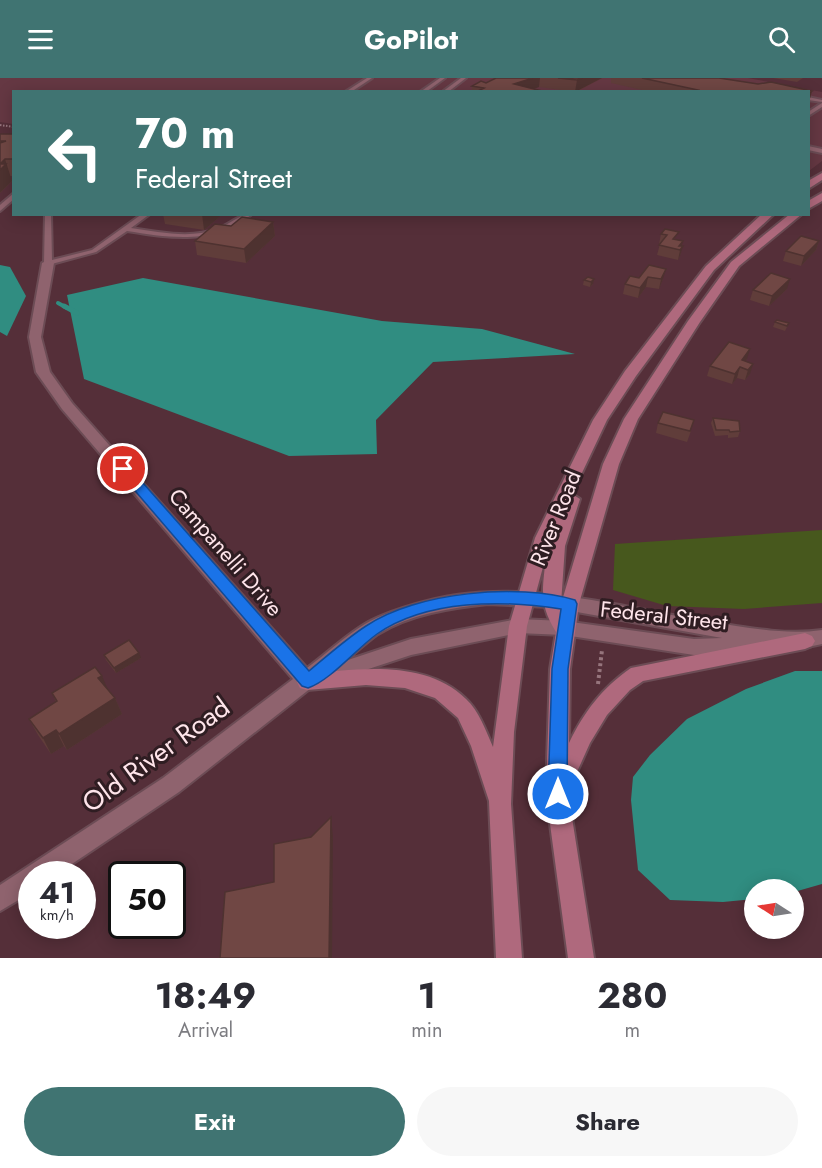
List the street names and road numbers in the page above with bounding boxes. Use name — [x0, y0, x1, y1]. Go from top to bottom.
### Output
street label: River Road — [521, 465, 589, 571]
street label: Campanelli Drive — [161, 481, 291, 623]
street label: Federal Street — [599, 592, 730, 638]
street label: Old River Road — [74, 688, 238, 822]

